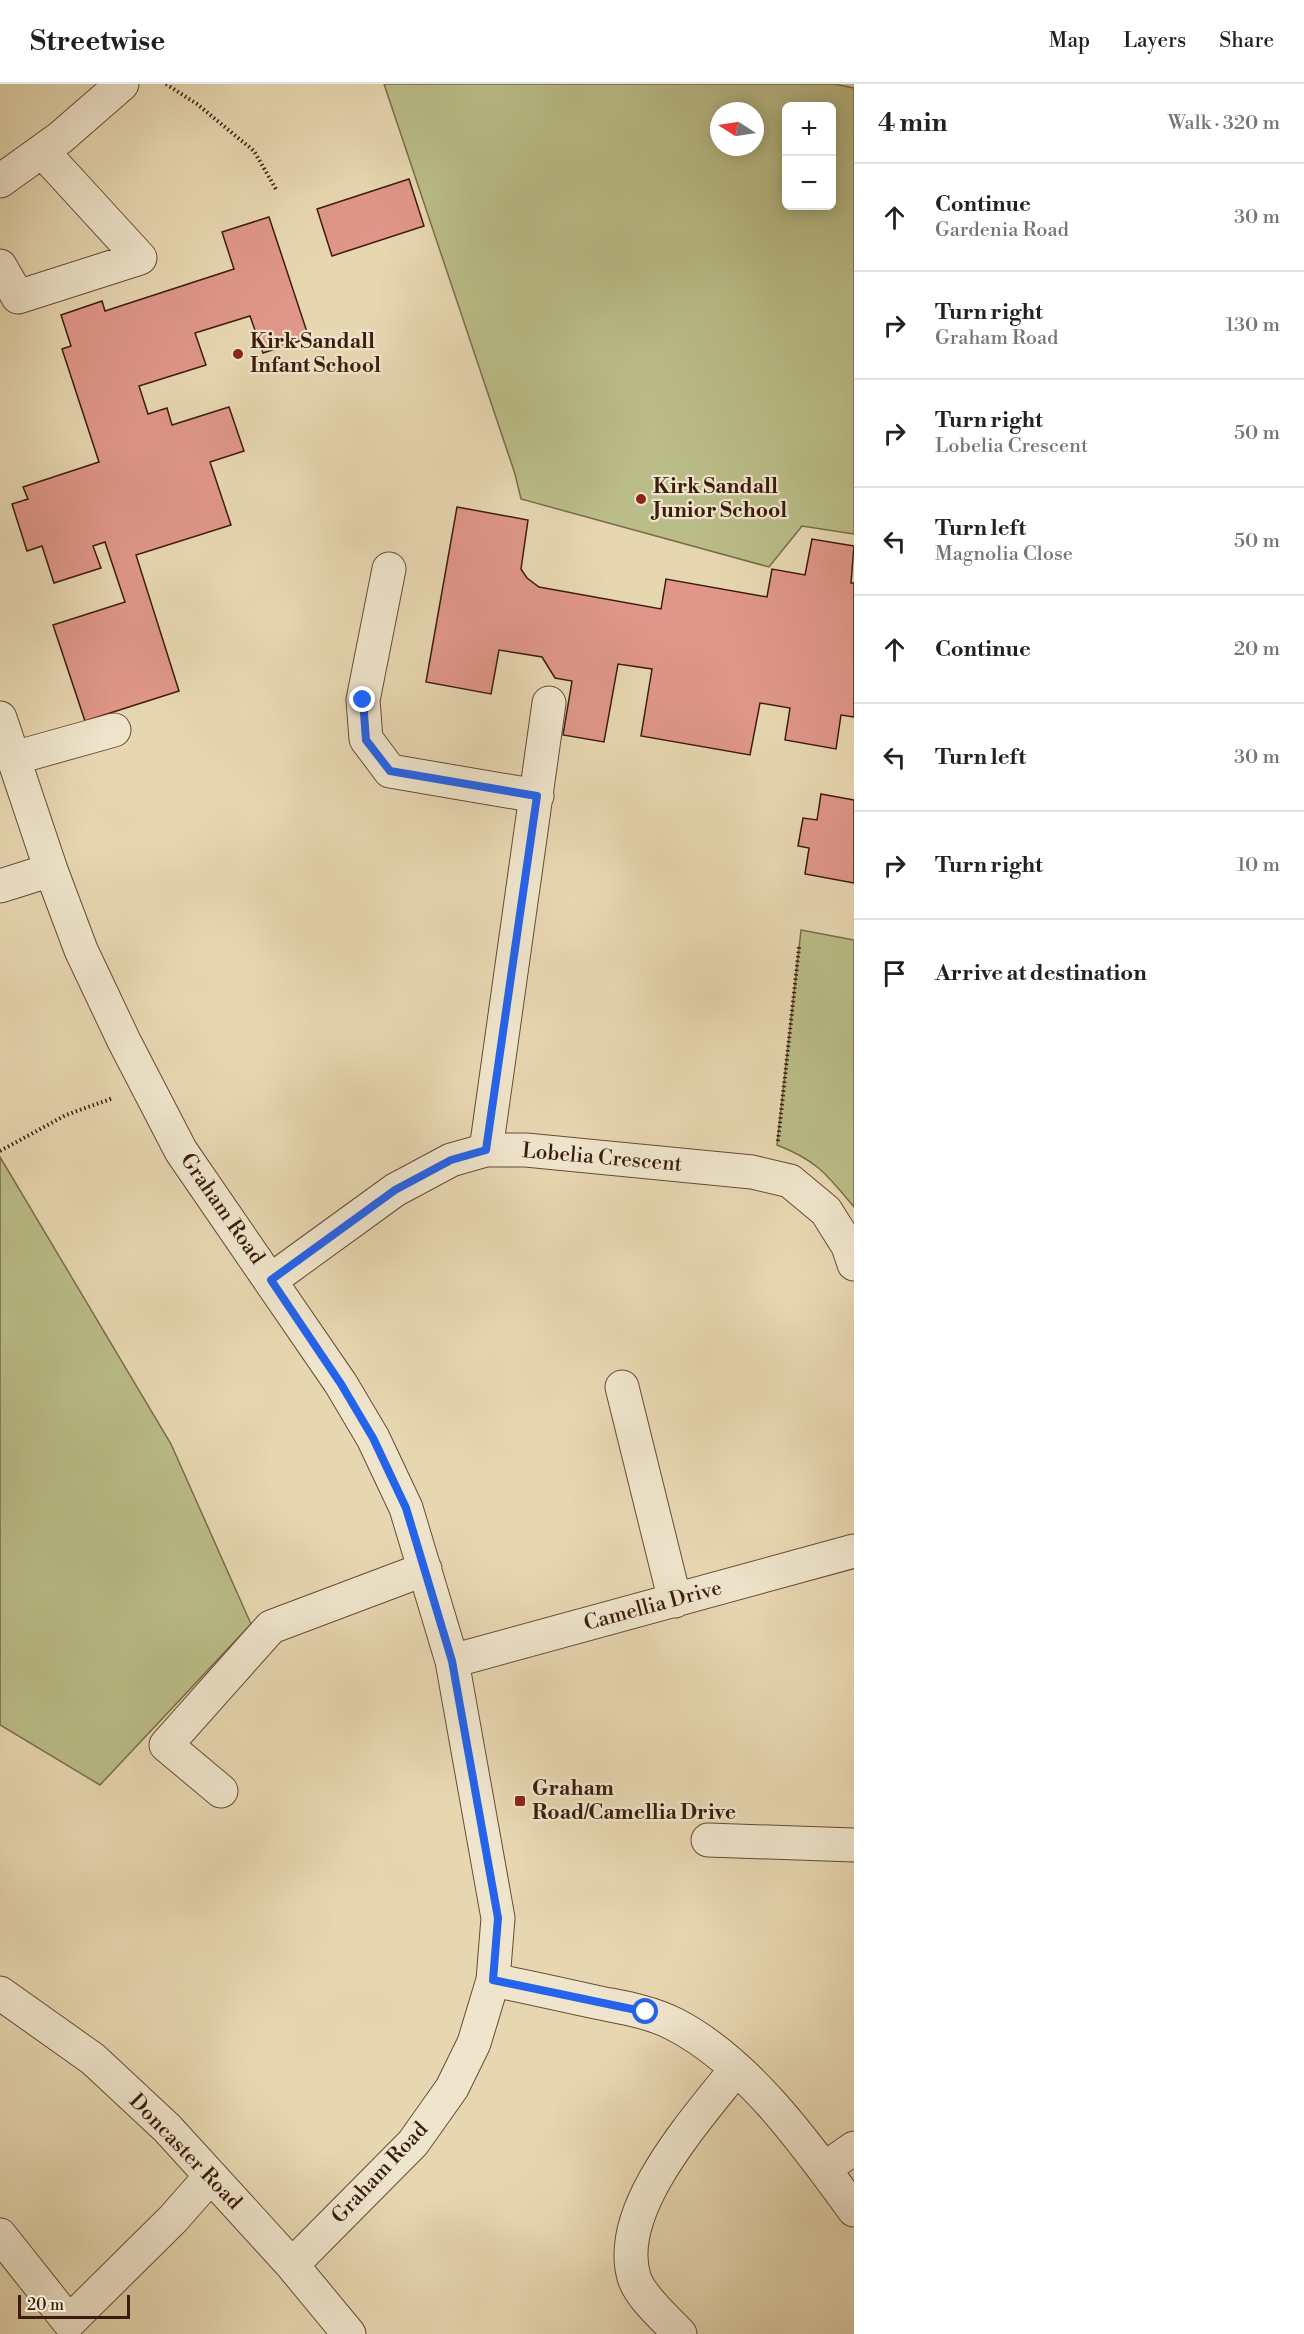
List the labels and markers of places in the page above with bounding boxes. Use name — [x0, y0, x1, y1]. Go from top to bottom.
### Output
place label: Kirk Sandall Infant School — [250, 329, 381, 379]
marker: Kirk Sandall Infant School — [231, 347, 245, 361]
place label: Kirk Sandall Junior School — [650, 474, 787, 524]
marker: Kirk Sandall Junior School — [634, 492, 648, 506]
place label: Graham Road/Camellia Drive — [532, 1776, 736, 1826]
marker: Graham Road/Camellia Drive — [513, 1794, 527, 1808]

